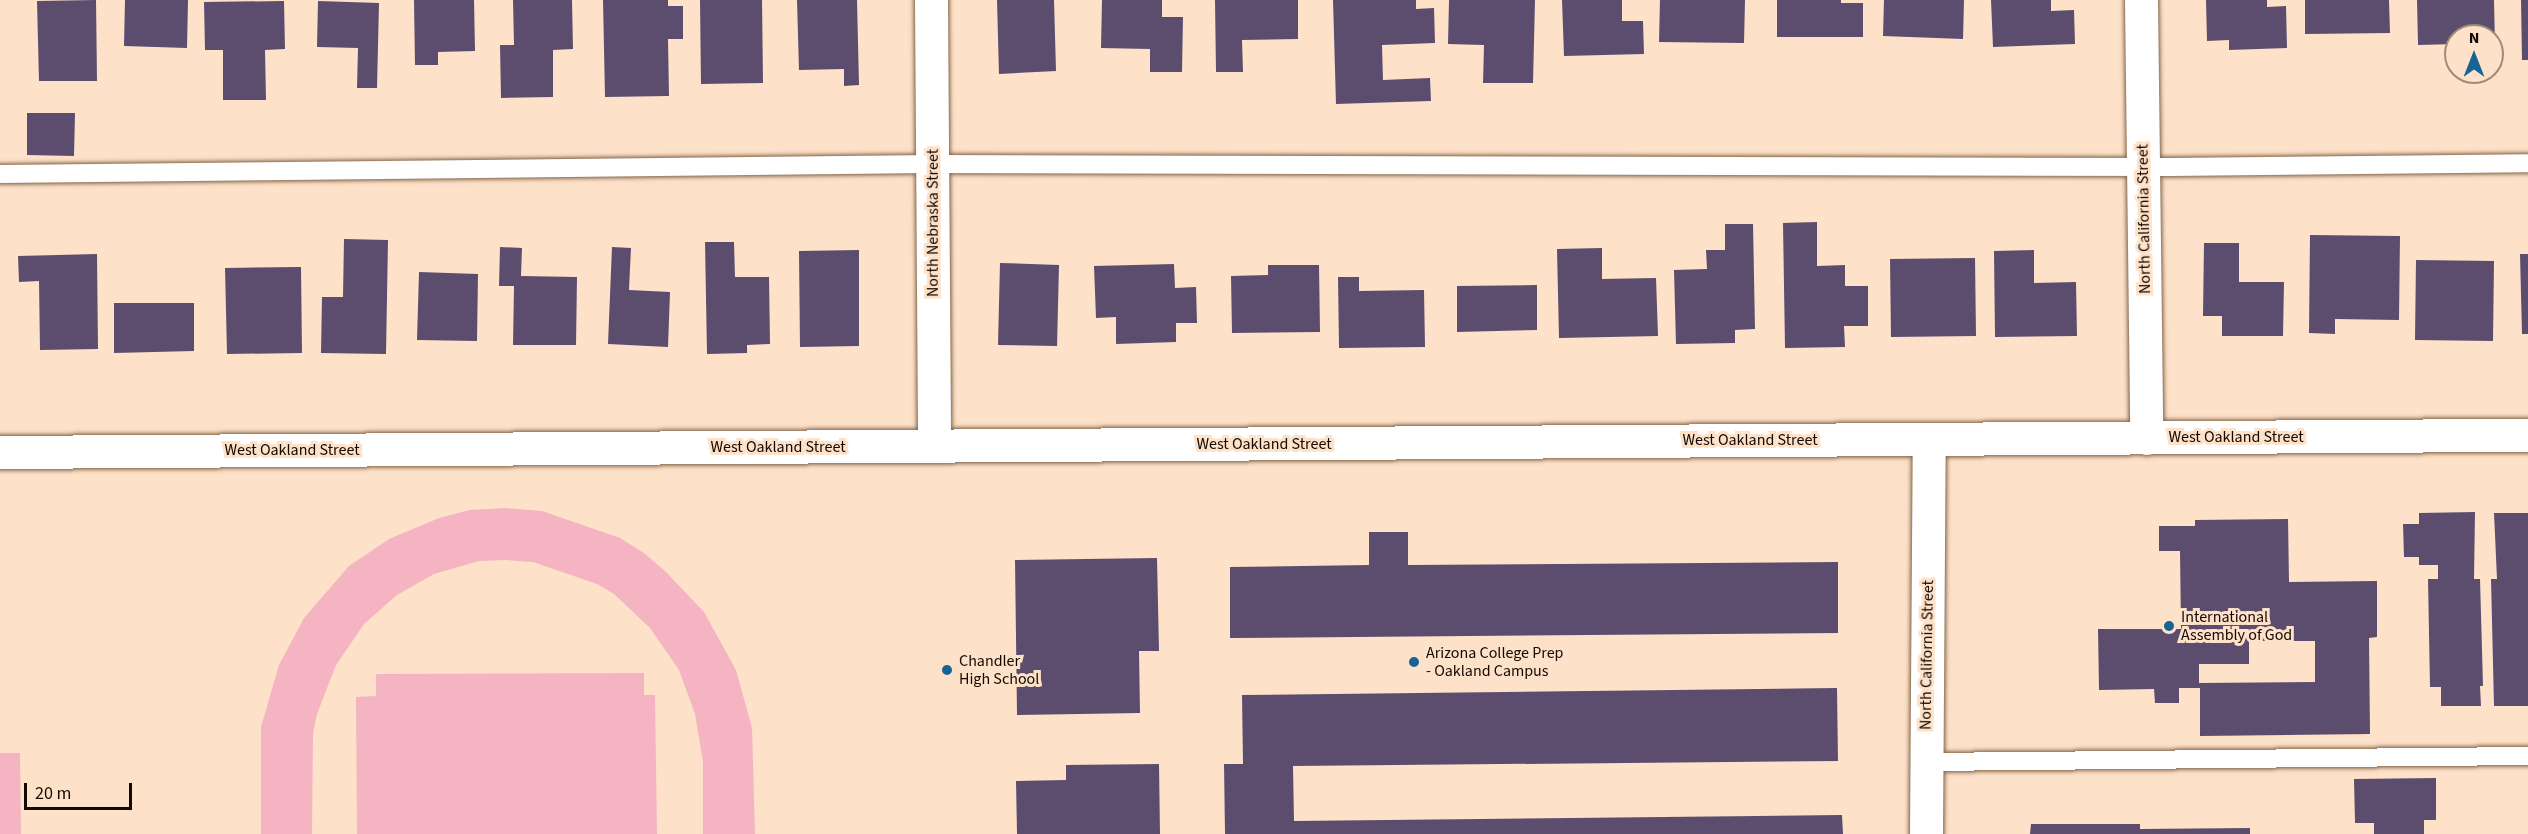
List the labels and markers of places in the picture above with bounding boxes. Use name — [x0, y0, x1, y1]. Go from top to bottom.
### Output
place label: International Assembly of God — [2181, 607, 2292, 645]
marker: International Assembly of God — [2162, 619, 2176, 633]
place label: Arizona College Prep - Oakland Campus — [1426, 643, 1563, 681]
place label: Chandler High School — [959, 651, 1039, 689]
marker: Arizona College Prep - Oakland Campus — [1407, 655, 1421, 669]
marker: Chandler High School — [940, 663, 954, 677]

